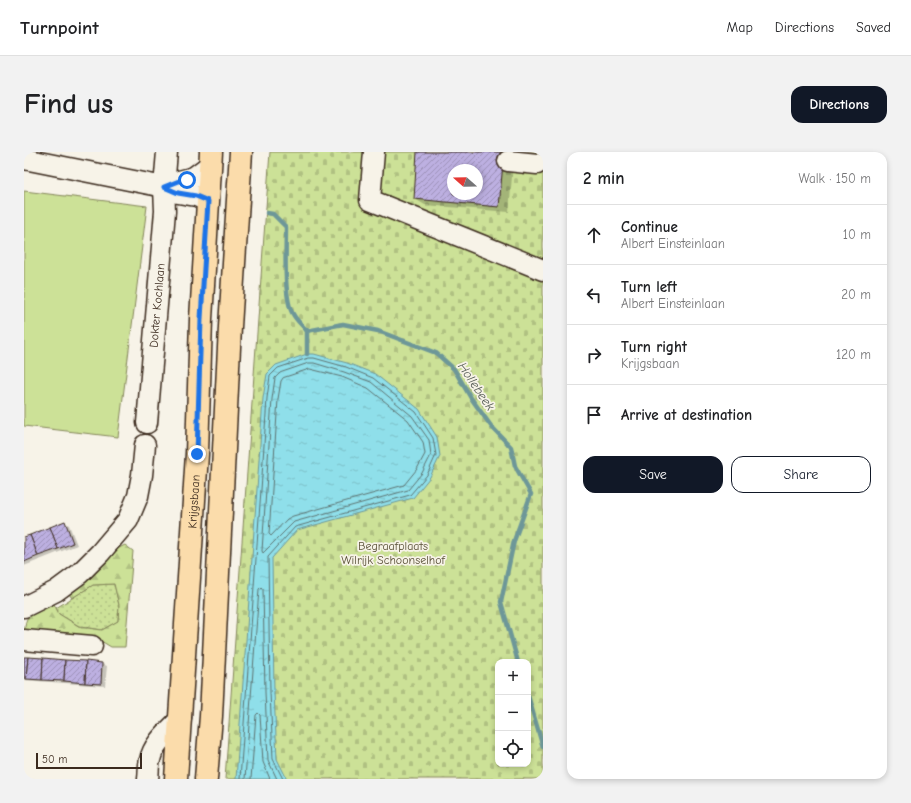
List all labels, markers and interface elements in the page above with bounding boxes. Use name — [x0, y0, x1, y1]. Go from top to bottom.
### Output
text: Turnpoint — [20, 17, 99, 39]
text: Map — [726, 19, 753, 36]
text: Directions — [775, 19, 834, 36]
text: Saved — [856, 19, 891, 36]
button: Directions — [791, 86, 887, 123]
text: Find us — [24, 88, 113, 120]
north arrow — [447, 164, 483, 200]
text: 2 min — [583, 169, 624, 188]
route start — [178, 171, 196, 189]
text: Walk · 150 m — [799, 171, 871, 186]
text: Continue — [621, 218, 678, 236]
icon: ahead — [583, 224, 605, 246]
text: 10 m — [843, 227, 871, 242]
text: Albert Einsteinlaan — [621, 236, 725, 251]
street label: Dokter Kochlaan — [146, 263, 168, 348]
text: Turn left — [621, 278, 677, 296]
icon: left — [583, 284, 605, 306]
text: 20 m — [841, 287, 871, 302]
text: Albert Einsteinlaan — [621, 296, 725, 311]
text: Turn right — [621, 338, 687, 356]
icon: right — [583, 344, 605, 366]
text: 120 m — [836, 347, 871, 362]
text: Krijgsbaan — [621, 356, 679, 371]
water label: Hollebeek — [455, 359, 499, 414]
icon: arrive — [583, 404, 605, 426]
text: Arrive at destination — [621, 406, 752, 424]
route end — [188, 445, 206, 463]
button: Save — [583, 456, 723, 493]
button: Share — [731, 456, 871, 493]
street label: Krijgsbaan — [185, 474, 203, 529]
park label: Begraafplaats Wilrijk Schoonselhof — [341, 539, 446, 567]
map controls — [495, 659, 531, 767]
button: + — [495, 659, 531, 695]
button: − — [495, 695, 531, 731]
button: locate — [495, 731, 531, 767]
scale bar — [36, 751, 142, 770]
text: 50 m — [42, 753, 67, 766]

